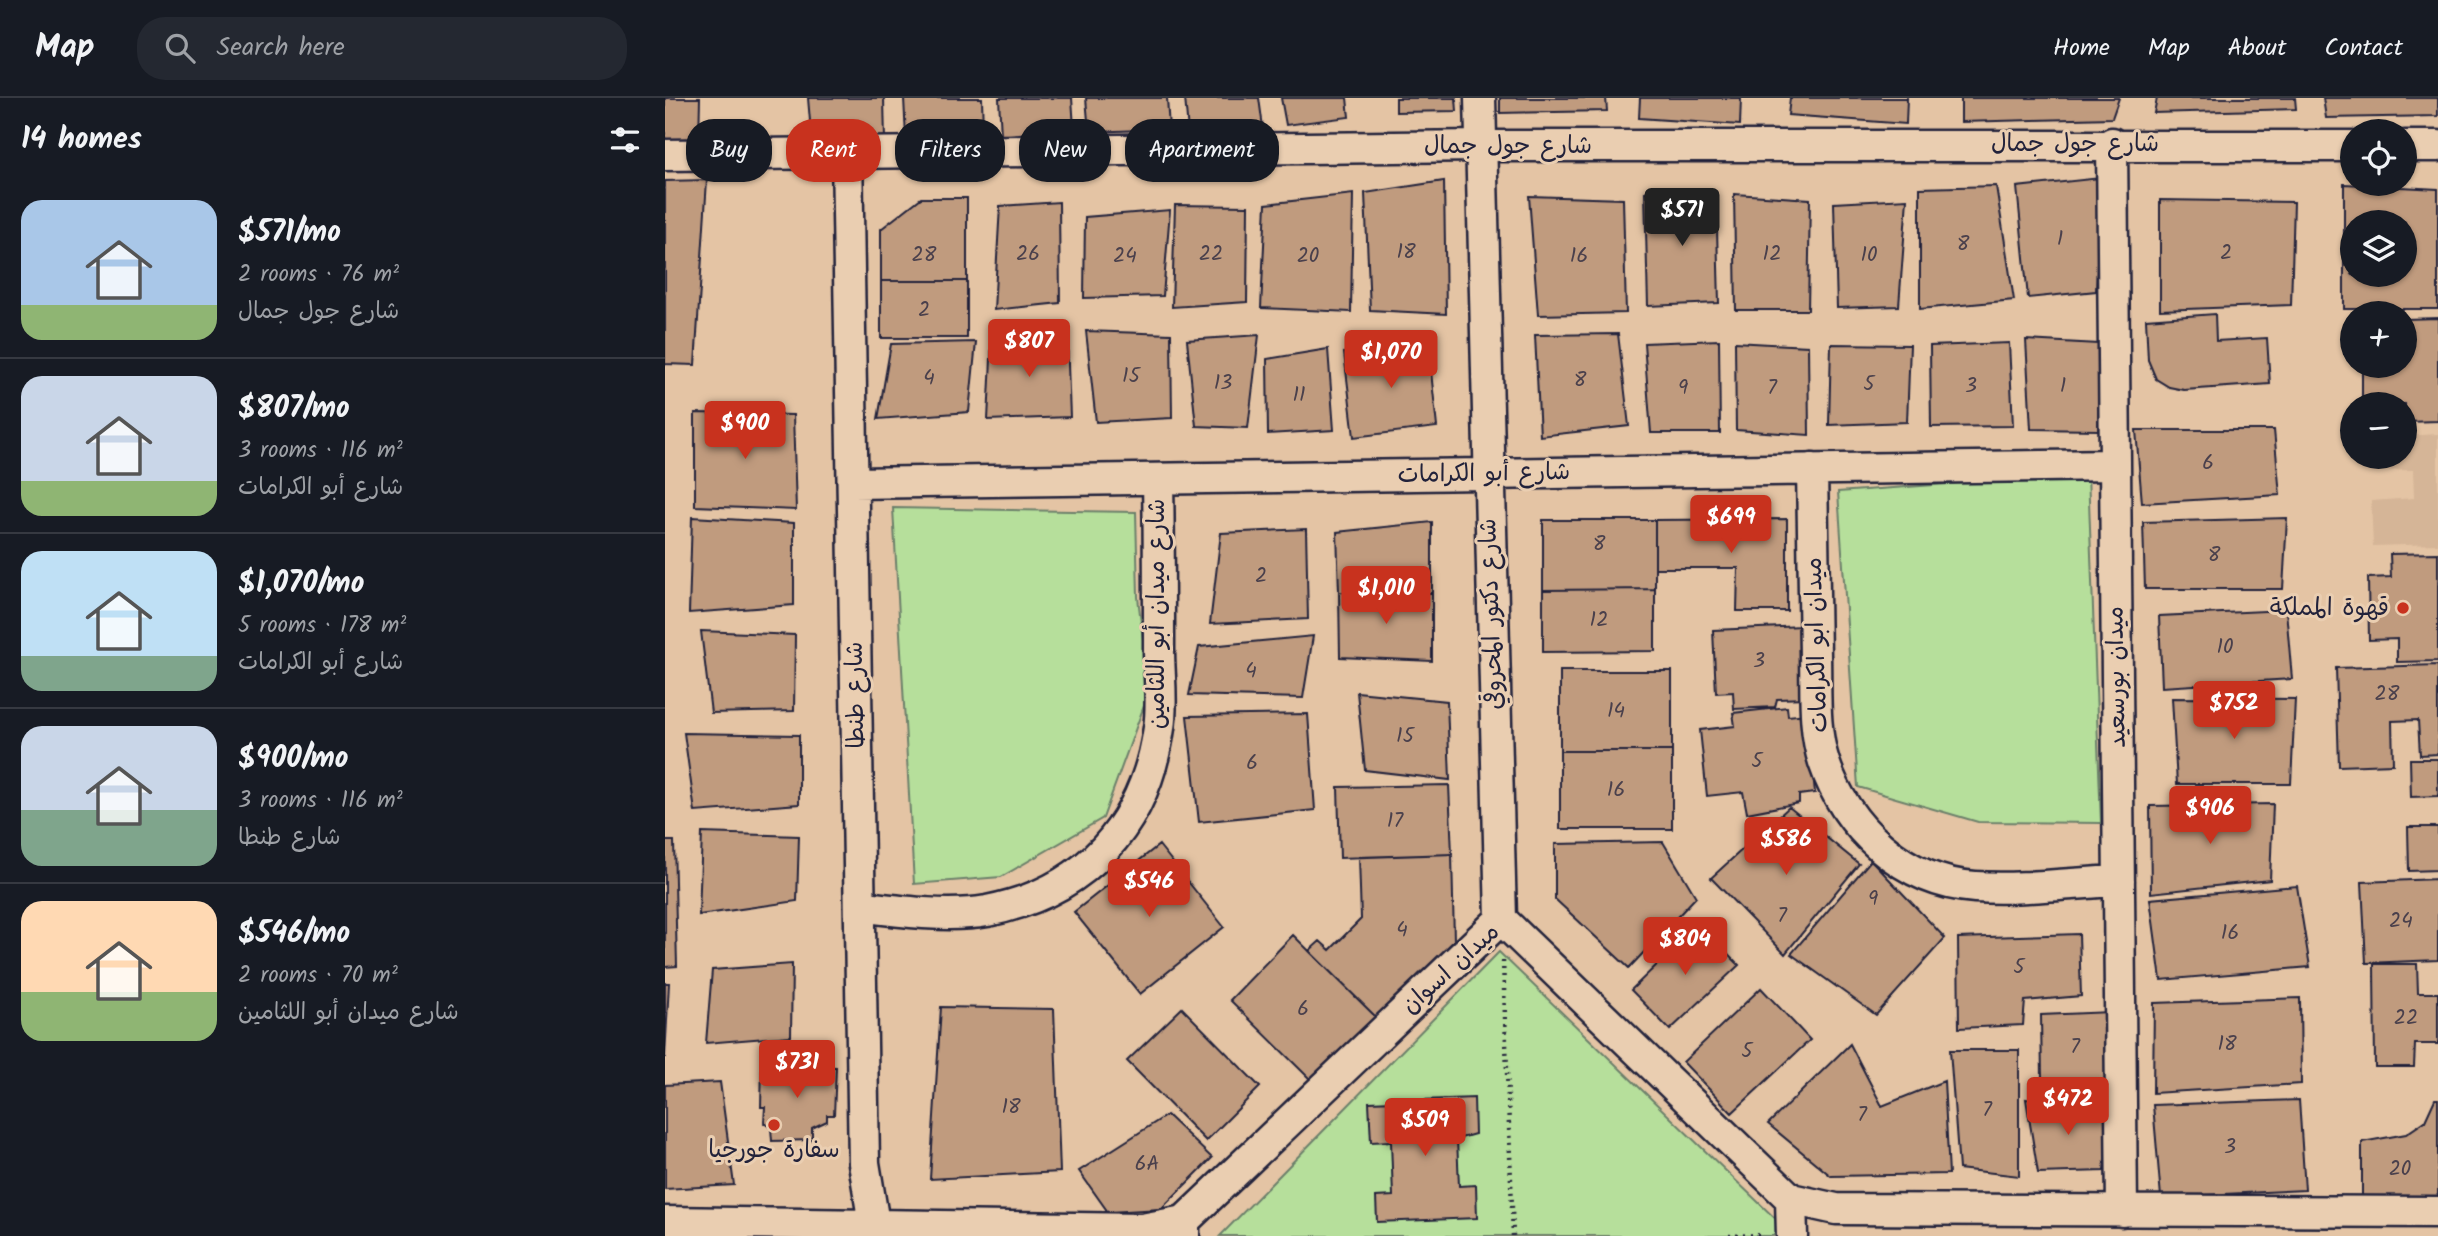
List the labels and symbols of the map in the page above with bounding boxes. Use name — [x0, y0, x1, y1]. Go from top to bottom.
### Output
street label: شارع جول جمال — [1991, 125, 2159, 164]
street label: شارع جول جمال — [1424, 127, 1592, 166]
pin: $571 — [1641, 188, 1723, 248]
house number: 1 — [2057, 223, 2063, 256]
house number: 8 — [1957, 228, 1970, 261]
house number: 18 — [1396, 236, 1416, 269]
house number: 2 — [2220, 237, 2232, 270]
house number: 26 — [1016, 238, 1040, 271]
house number: 22 — [1199, 238, 1223, 271]
house number: 12 — [1763, 238, 1781, 271]
house number: 28 — [912, 239, 937, 272]
house number: 10 — [1860, 239, 1878, 272]
house number: 24 — [1113, 240, 1137, 273]
house number: 20 — [1297, 240, 1319, 273]
house number: 16 — [1570, 240, 1588, 273]
house number: 2 — [918, 294, 930, 327]
pin: $807 — [988, 320, 1070, 379]
pin: $1,070 — [1334, 330, 1448, 390]
house number: 15 — [1122, 360, 1142, 393]
house number: 4 — [923, 362, 935, 395]
house number: 8 — [1574, 364, 1587, 397]
house number: 13 — [1214, 367, 1232, 400]
house number: 5 — [1863, 368, 1876, 401]
house number: 3 — [1965, 370, 1977, 403]
house number: 1 — [2060, 370, 2066, 403]
house number: 9 — [1678, 372, 1688, 405]
house number: 7 — [1767, 372, 1778, 405]
house number: 11 — [1292, 379, 1306, 412]
pin: $900 — [704, 402, 786, 461]
house number: 6 — [2202, 447, 2214, 480]
street label: شارع أبو الكرامات — [1397, 453, 1571, 495]
pin: $699 — [1690, 496, 1772, 555]
street label: شارع ميدان أبو اللثامين — [1138, 499, 1177, 729]
street label: شارع دكتور المحروقي — [1469, 518, 1515, 710]
house number: 8 — [1593, 528, 1606, 561]
house number: 8 — [2208, 539, 2221, 572]
street label: ميدان ابو الكرامات — [1794, 557, 1840, 733]
house number: 2 — [1255, 560, 1267, 593]
pin: $1,010 — [1329, 566, 1443, 626]
place label: قهوة المملكة — [2270, 589, 2389, 628]
marker: قهوة المملكة — [2395, 600, 2411, 616]
house number: 12 — [1590, 604, 1608, 637]
street label: ميدان بورسعيد — [2096, 606, 2138, 748]
house number: 10 — [2216, 631, 2234, 664]
street label: شارع طنطا — [836, 641, 876, 749]
house number: 3 — [1753, 645, 1765, 678]
house number: 4 — [1245, 655, 1257, 688]
house number: 28 — [2375, 678, 2400, 711]
pin: $752 — [2193, 682, 2275, 741]
house number: 14 — [1607, 695, 1625, 728]
house number: 15 — [1396, 720, 1416, 753]
house number: 5 — [1751, 745, 1764, 778]
house number: 6 — [1246, 747, 1258, 780]
house number: 16 — [1607, 774, 1625, 807]
pin: $906 — [2169, 786, 2251, 846]
house number: 17 — [1387, 805, 1404, 838]
pin: $586 — [1745, 818, 1827, 877]
pin: $546 — [1108, 860, 1190, 919]
house number: 9 — [1868, 883, 1878, 916]
house number: 7 — [1777, 900, 1788, 933]
house number: 24 — [2389, 905, 2413, 938]
street label: ميدان اسوان — [1393, 914, 1509, 1024]
house number: 4 — [1396, 914, 1408, 947]
house number: 16 — [2221, 917, 2239, 950]
pin: $804 — [1644, 918, 1726, 977]
house number: 5 — [2013, 951, 2026, 984]
house number: 6 — [1297, 993, 1309, 1026]
house number: 22 — [2394, 1002, 2418, 1035]
house number: 18 — [2217, 1028, 2237, 1061]
house number: 7 — [2070, 1031, 2081, 1064]
house number: 5 — [1741, 1035, 1754, 1068]
pin: $731 — [756, 1040, 838, 1100]
pin: $472 — [2027, 1077, 2109, 1137]
house number: 18 — [1001, 1091, 1021, 1124]
house number: 7 — [1982, 1094, 1993, 1127]
pin: $509 — [1384, 1098, 1466, 1158]
house number: 7 — [1857, 1099, 1868, 1132]
marker: سفارة جورجيا — [766, 1117, 782, 1133]
place label: سفارة جورجيا — [708, 1131, 840, 1170]
house number: 3 — [2224, 1131, 2236, 1164]
house number: 6A — [1135, 1148, 1159, 1181]
house number: 20 — [2389, 1153, 2411, 1186]

